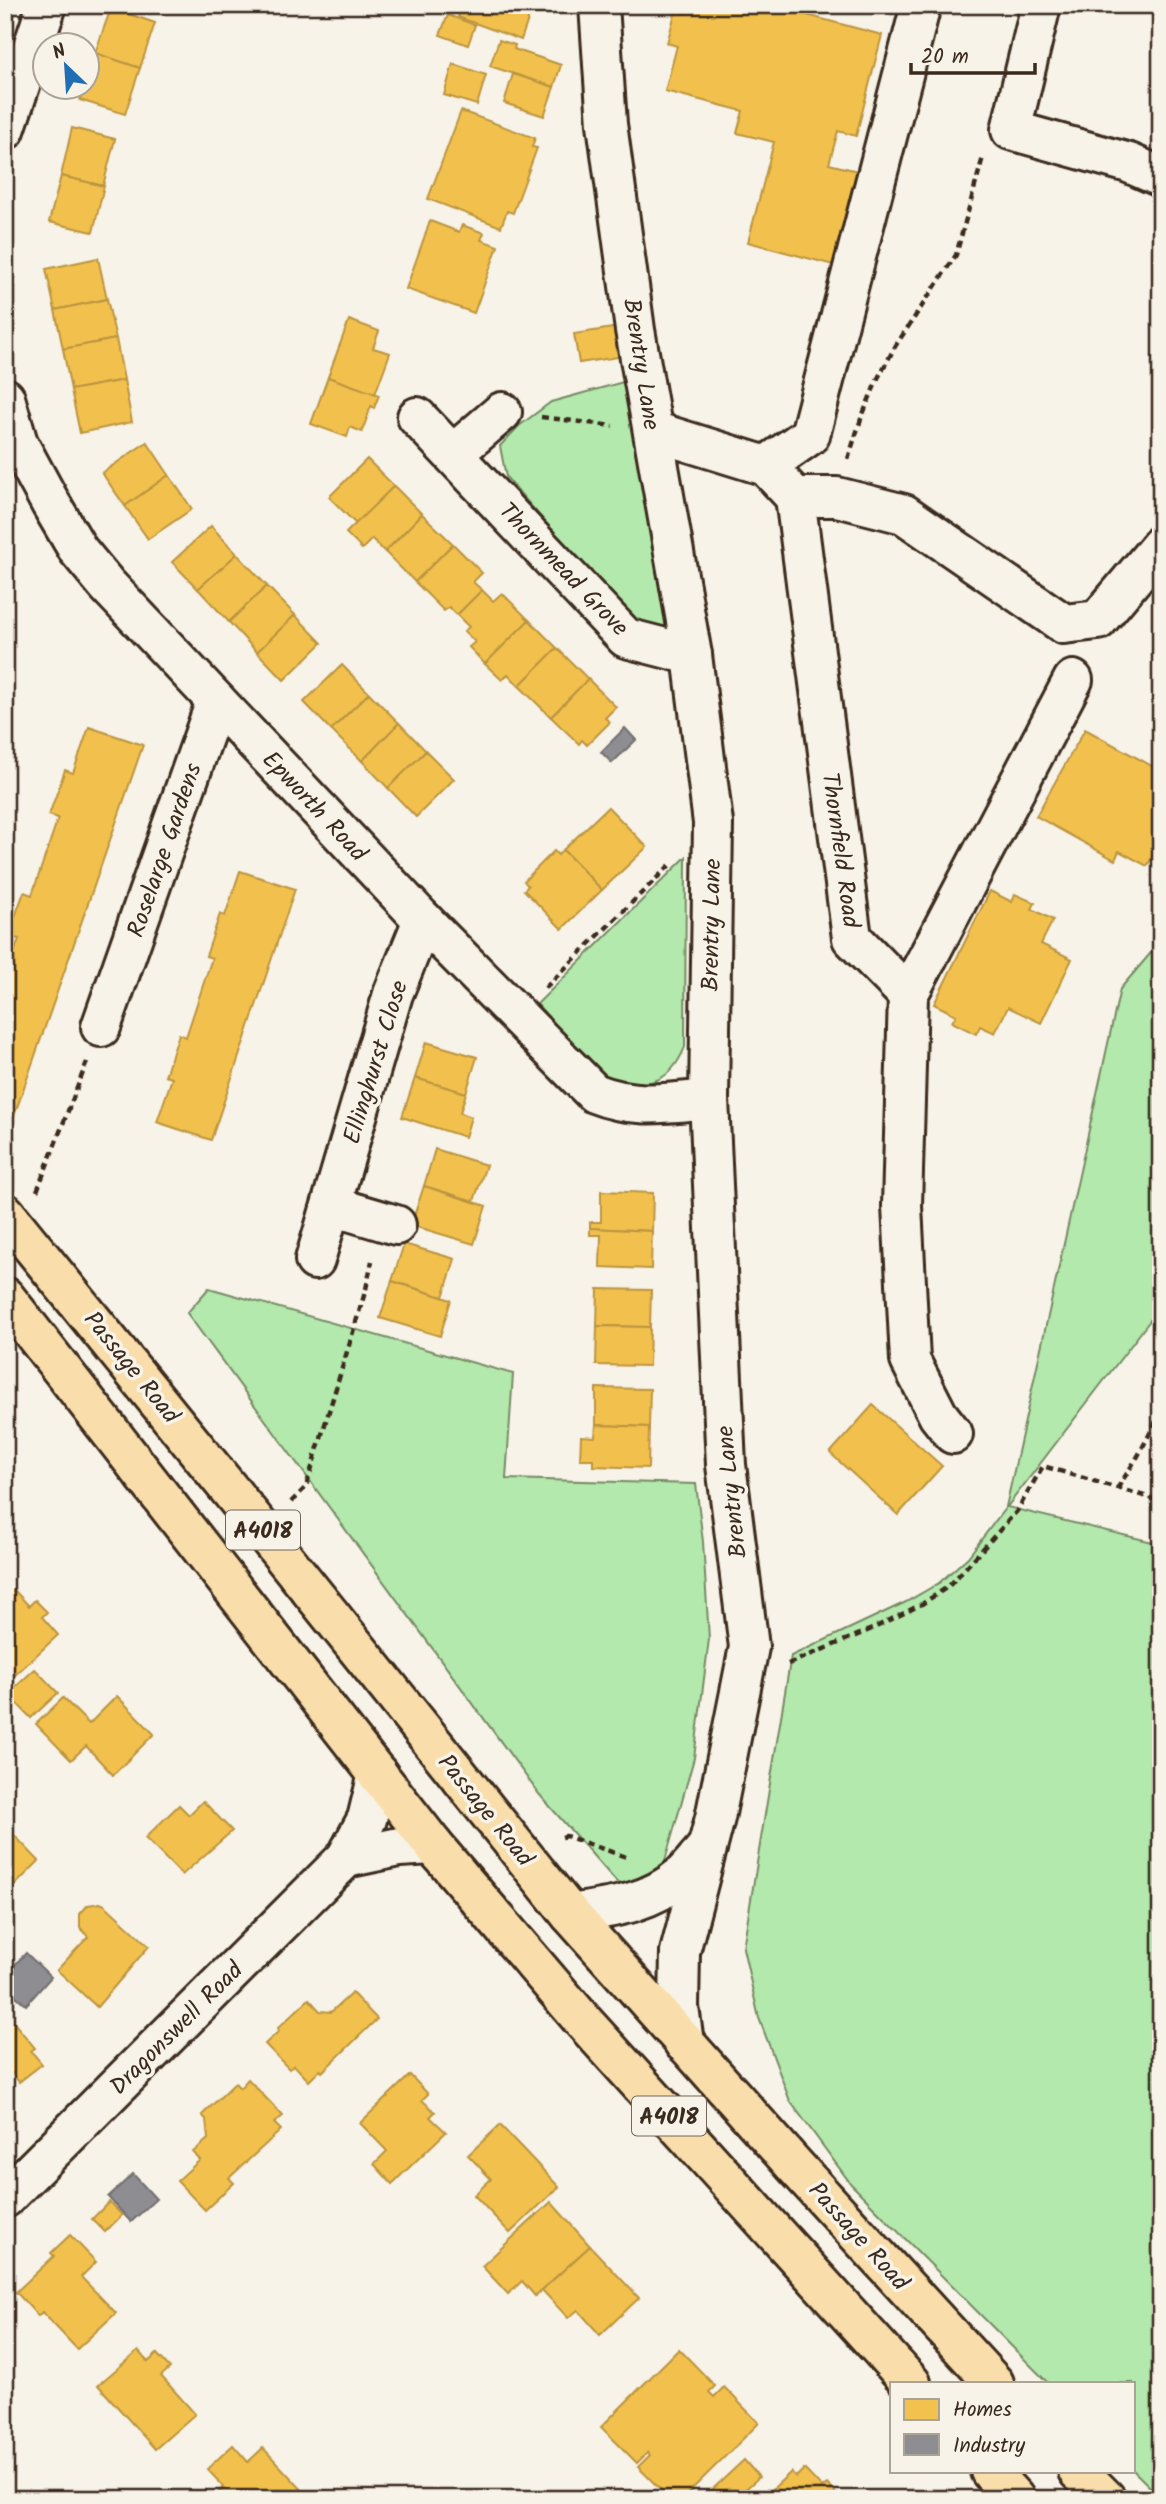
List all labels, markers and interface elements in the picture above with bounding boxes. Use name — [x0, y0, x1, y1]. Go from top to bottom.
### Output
north arrow — [32, 32, 102, 102]
scale bar — [911, 32, 1035, 76]
text: N — [48, 36, 71, 69]
text: 20 m — [921, 41, 969, 74]
street label: Brentry Lane — [611, 296, 670, 433]
street label: Thornmead Grove — [488, 494, 638, 646]
street label: Epworth Road — [252, 742, 377, 872]
street label: Roselarge Gardens — [117, 758, 214, 943]
street label: Thornfield Road — [809, 770, 870, 931]
street label: Brentry Lane — [692, 858, 733, 992]
street label: Ellinghurst Close — [333, 976, 420, 1149]
street label: Passage Road — [73, 1303, 189, 1434]
street label: Brentry Lane — [706, 1424, 759, 1560]
road number: A4018 — [226, 1511, 300, 1550]
street label: Passage Road — [427, 1746, 543, 1877]
street label: Dragonswell Road — [101, 1952, 254, 2105]
road number: A4018 — [632, 2096, 706, 2136]
street label: Passage Road — [798, 2173, 919, 2301]
legend — [890, 2382, 1134, 2472]
text: Homes — [953, 2394, 1012, 2427]
text: Industry — [953, 2430, 1025, 2463]

